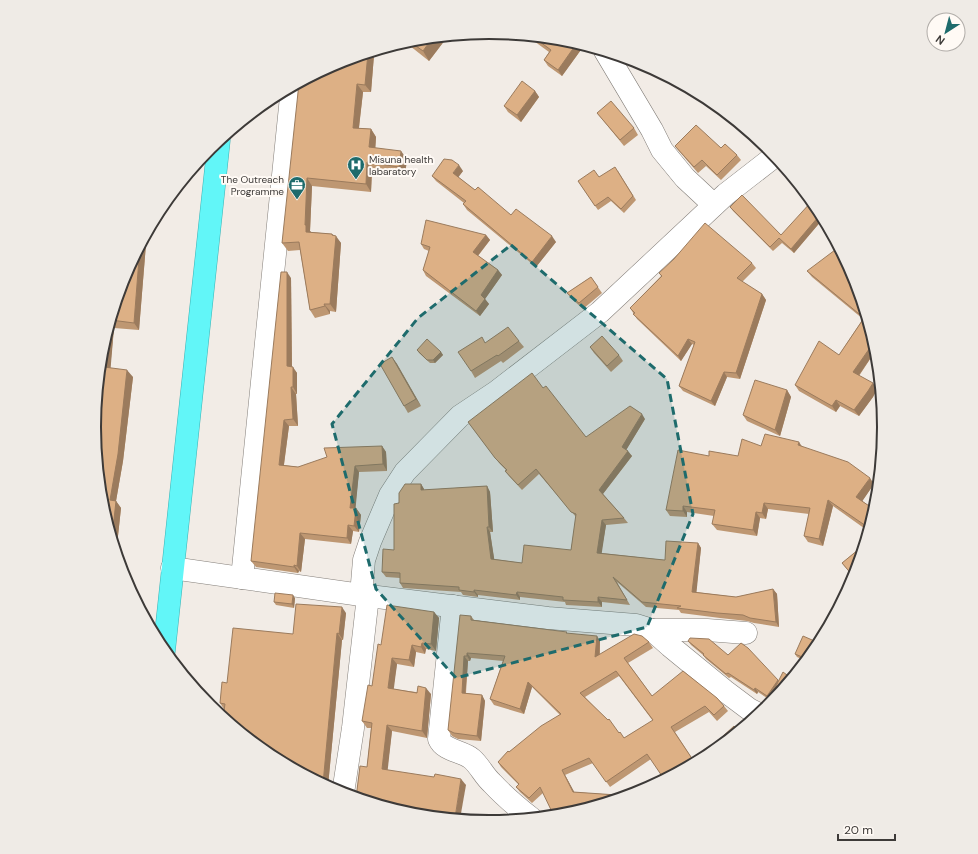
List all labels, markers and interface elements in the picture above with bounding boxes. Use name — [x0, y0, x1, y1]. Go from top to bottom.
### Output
north arrow — [926, 12, 966, 52]
text: N — [933, 32, 947, 48]
place label: Misuna health labaratory — [369, 153, 433, 178]
hospital icon: Misuna health labaratory — [346, 155, 366, 180]
place label: The Outreach Programme — [221, 173, 284, 198]
office icon: The Outreach Programme — [287, 175, 307, 200]
scale bar — [838, 816, 895, 842]
text: 20 m — [844, 822, 873, 838]

